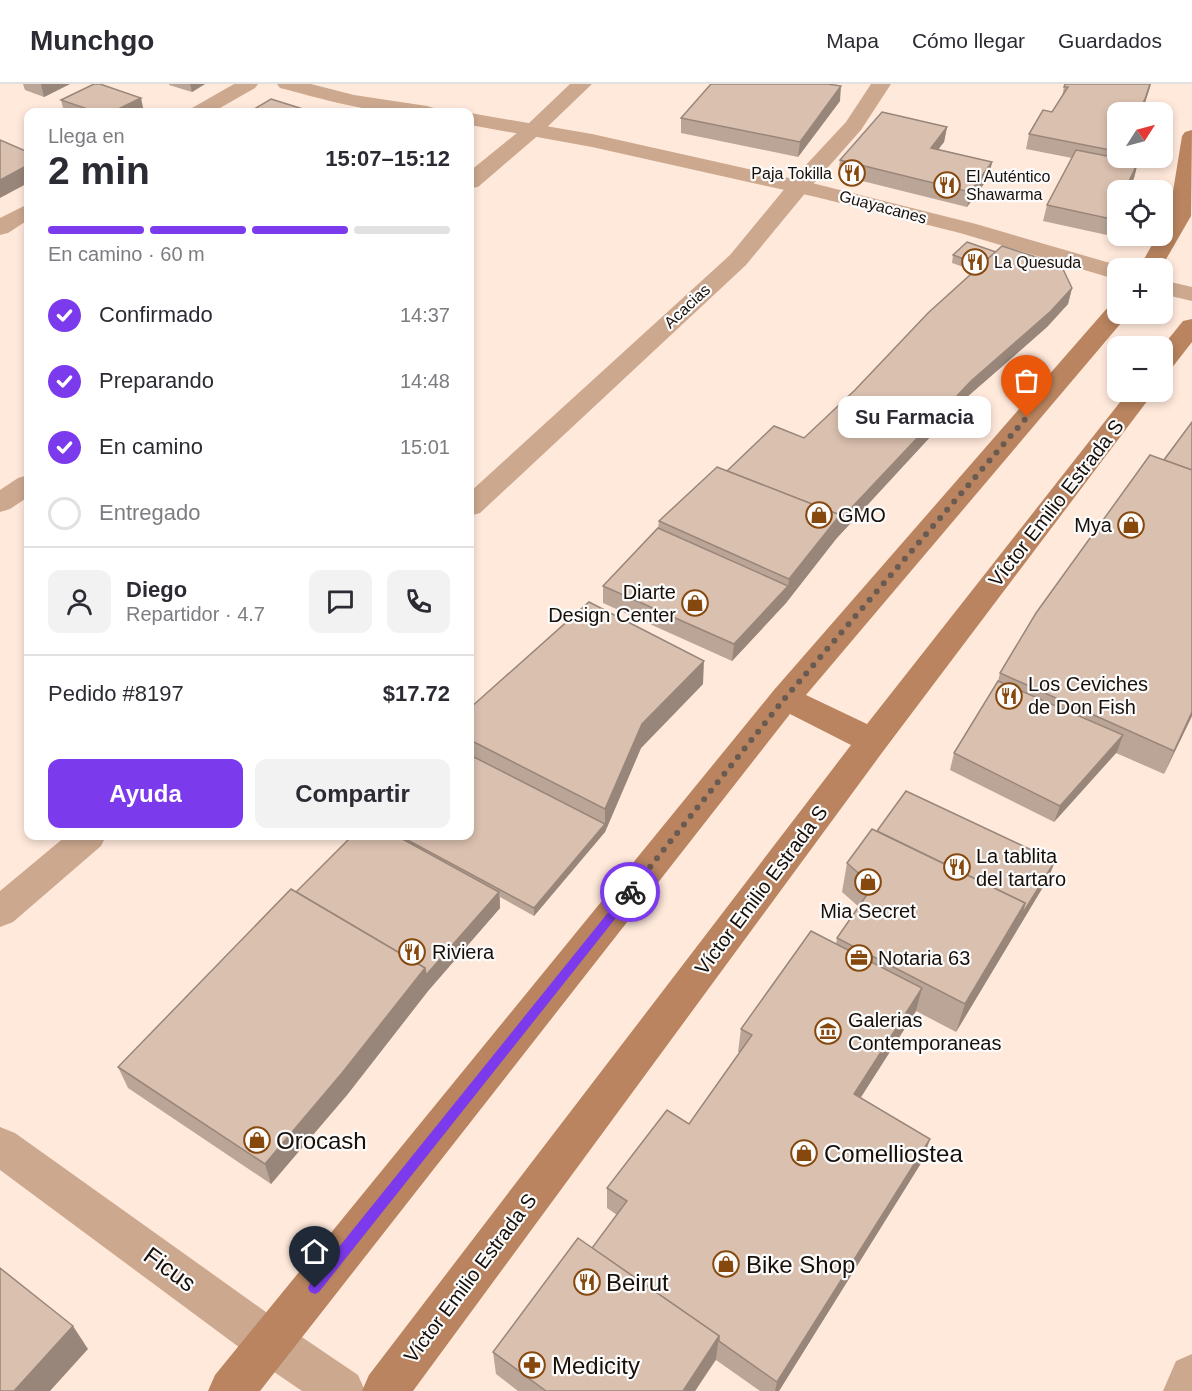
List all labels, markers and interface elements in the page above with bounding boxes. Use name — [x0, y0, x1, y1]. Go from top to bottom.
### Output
text: Munchgo — [30, 25, 154, 56]
text: Mapa — [826, 29, 879, 52]
text: Cómo llegar — [912, 29, 1025, 52]
text: Guardados — [1058, 29, 1162, 52]
north arrow — [1107, 102, 1173, 168]
map controls — [1107, 102, 1173, 402]
text: Llega en — [48, 125, 125, 147]
text: 15:07–15:12 — [325, 146, 450, 171]
text: 2 min — [48, 149, 150, 192]
restaurant icon: Paja Tokilla — [837, 158, 867, 188]
place label: Paja Tokilla — [751, 165, 832, 182]
place label: El Auténtico Shawarma — [966, 168, 1051, 203]
restaurant icon: El Auténtico Shawarma — [932, 170, 962, 200]
button: locate — [1107, 180, 1173, 246]
street label: Guayacanes — [837, 187, 929, 227]
text: En camino · 60 m — [48, 243, 205, 265]
restaurant icon: La Quesuda — [960, 247, 990, 277]
place label: La Quesuda — [994, 254, 1081, 271]
button: + — [1107, 258, 1173, 324]
street label: Acacias — [661, 281, 713, 331]
icon: check — [48, 299, 81, 332]
text: Confirmado — [99, 302, 213, 327]
text: 14:37 — [400, 304, 450, 326]
button: − — [1107, 336, 1173, 402]
pin — [1001, 355, 1052, 417]
icon: bag — [1010, 364, 1043, 397]
icon: check — [48, 365, 81, 398]
text: Preparando — [99, 368, 214, 393]
text: 14:48 — [400, 370, 450, 392]
callout: Su Farmacia — [838, 396, 991, 438]
text: Su Farmacia — [855, 406, 974, 428]
street label: Víctor Emilio Estrada S — [984, 415, 1128, 591]
icon: check — [48, 431, 81, 464]
text: En camino — [99, 434, 203, 459]
text: 15:01 — [400, 436, 450, 458]
text: Entregado — [99, 500, 201, 525]
shop icon: GMO — [804, 500, 834, 530]
place label: GMO — [838, 504, 886, 526]
shop icon: Mya — [1116, 510, 1146, 540]
place label: Mya — [1074, 514, 1113, 536]
button: person — [48, 570, 111, 633]
button: chat — [309, 570, 372, 633]
button: phone — [387, 570, 450, 633]
text: Diego — [126, 577, 187, 602]
place label: Diarte Design Center — [548, 581, 676, 626]
shop icon: Diarte Design Center — [680, 588, 710, 618]
text: Repartidor · 4.7 — [126, 603, 265, 625]
place label: Los Ceviches de Don Fish — [1028, 673, 1148, 718]
text: Pedido #8197 — [48, 681, 184, 706]
text: $17.72 — [383, 681, 450, 706]
restaurant icon: Los Ceviches de Don Fish — [994, 681, 1024, 711]
button: Ayuda — [48, 759, 243, 828]
button: Compartir — [255, 759, 450, 828]
street label: Víctor Emilio Estrada S — [690, 801, 832, 979]
place label: La tablita del tartaro — [976, 845, 1066, 890]
restaurant icon: La tablita del tartaro — [942, 852, 972, 882]
courier — [600, 862, 660, 922]
shop icon: Mia Secret — [853, 867, 883, 897]
icon: bike — [614, 876, 647, 909]
place label: Mia Secret — [820, 900, 916, 922]
restaurant icon: Riviera — [397, 937, 427, 967]
place label: Riviera — [432, 941, 495, 963]
office icon: Notaria 63 — [844, 943, 874, 973]
place label: Notaria 63 — [878, 947, 970, 969]
place label: Galerias Contemporaneas — [848, 1009, 1001, 1054]
museum icon: Galerias Contemporaneas — [813, 1016, 843, 1046]
shop icon: Orocash — [242, 1125, 272, 1155]
place label: Orocash — [276, 1127, 367, 1154]
shop icon: Comelliostea — [789, 1138, 819, 1168]
place label: Comelliostea — [824, 1140, 963, 1167]
street label: Víctor Emilio Estrada S — [399, 1189, 541, 1367]
pin — [289, 1226, 340, 1288]
icon: home — [298, 1235, 331, 1268]
street label: Ficus — [139, 1241, 201, 1297]
shop icon: Bike Shop — [711, 1249, 741, 1279]
place label: Bike Shop — [746, 1251, 855, 1278]
restaurant icon: Beirut — [572, 1267, 602, 1297]
place label: Beirut — [606, 1269, 669, 1296]
pharmacy icon: Medicity — [517, 1350, 547, 1380]
place label: Medicity — [552, 1352, 640, 1379]

